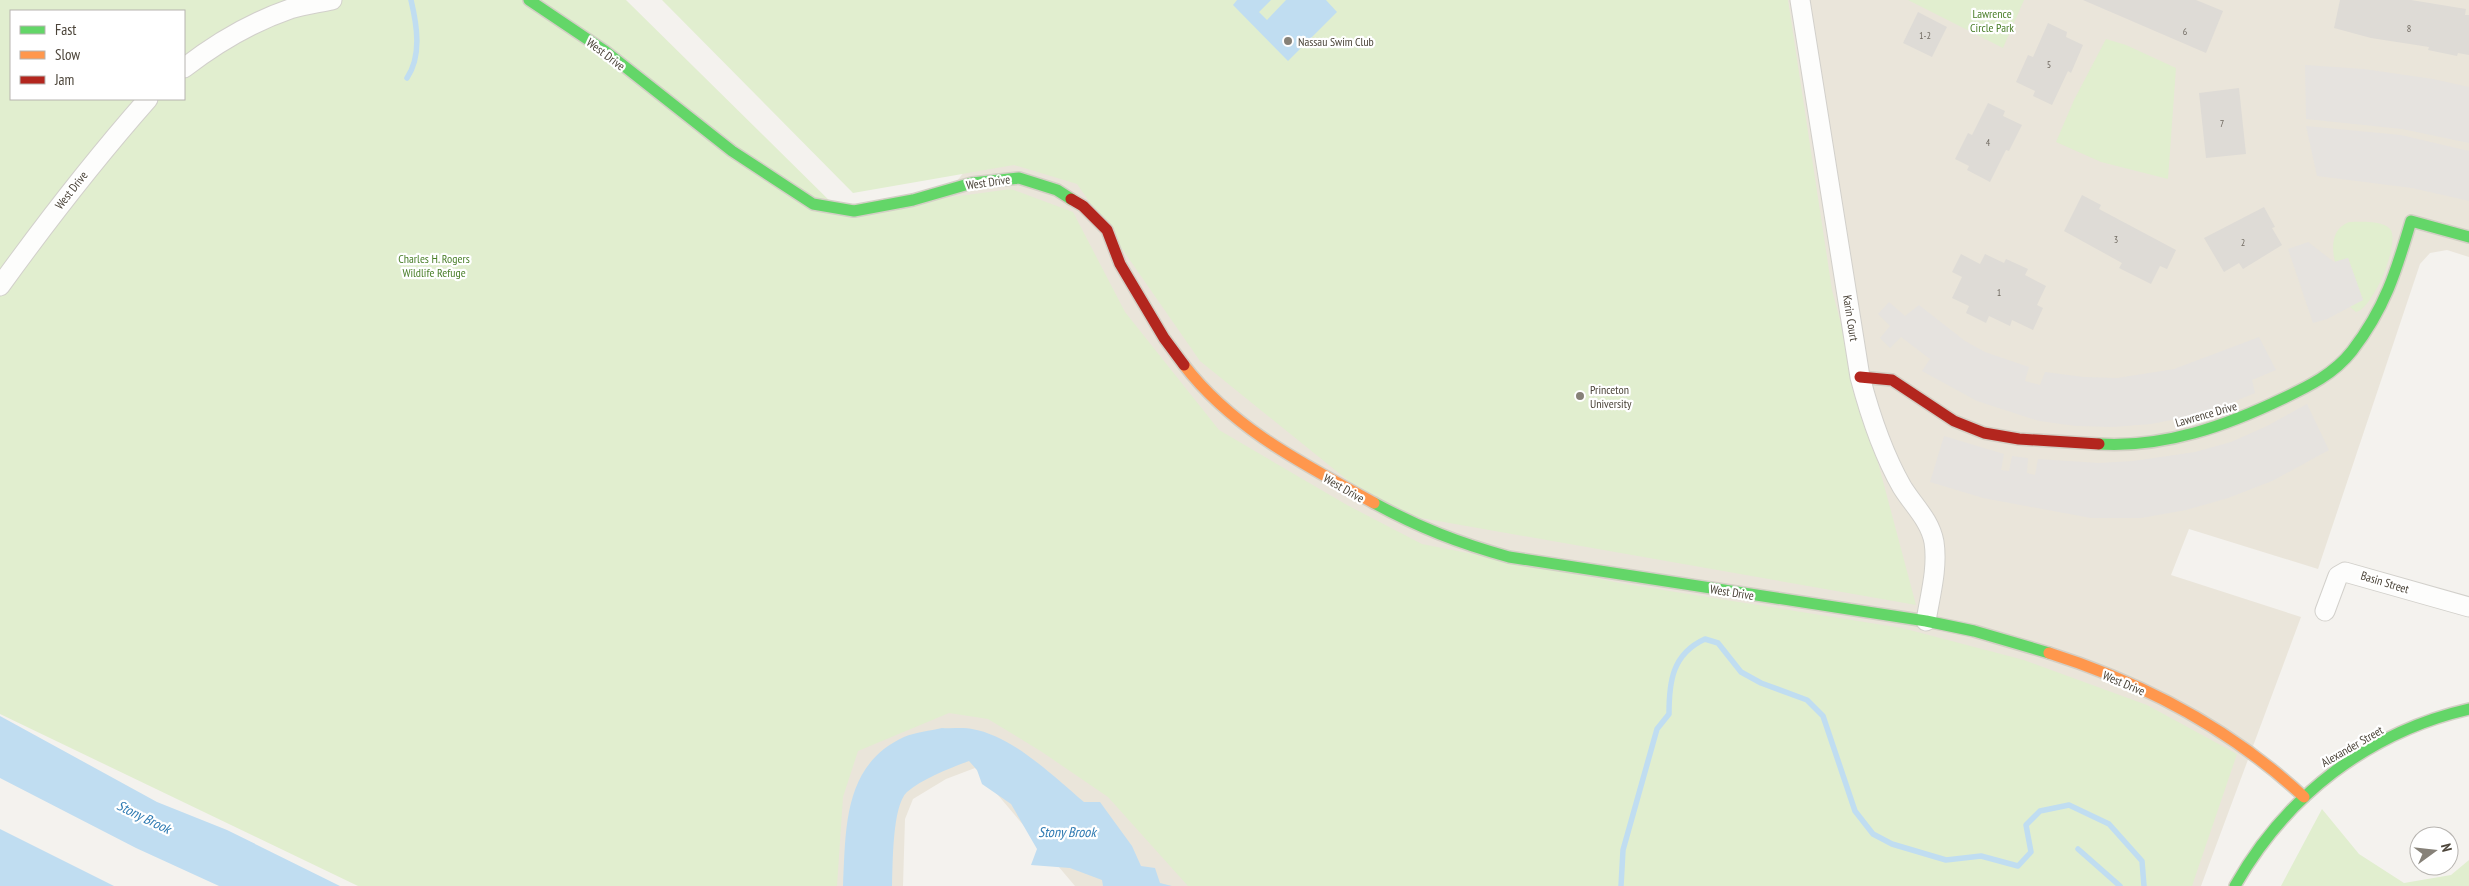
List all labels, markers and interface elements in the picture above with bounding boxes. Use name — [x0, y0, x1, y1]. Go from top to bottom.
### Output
park label: Lawrence Circle Park — [1970, 6, 2014, 35]
legend — [10, 10, 185, 100]
text: Fast — [55, 20, 76, 39]
house number: 8 — [2407, 22, 2411, 35]
house number: 6 — [2183, 25, 2188, 38]
house number: 1-2 — [1919, 29, 1931, 42]
place label: Nassau Swim Club — [1298, 34, 1374, 49]
street label: West Drive — [584, 35, 628, 73]
marker: Nassau Swim Club — [1282, 35, 1294, 47]
text: Slow — [55, 45, 80, 64]
house number: 5 — [2047, 58, 2051, 71]
text: Jam — [54, 70, 74, 89]
house number: 7 — [2220, 117, 2224, 130]
house number: 4 — [1986, 136, 1991, 149]
street label: West Drive — [51, 168, 91, 212]
street label: West Drive — [965, 171, 1011, 193]
house number: 3 — [2114, 233, 2118, 246]
house number: 2 — [2241, 236, 2245, 249]
park label: Charles H. Rogers Wildlife Refuge — [398, 251, 470, 280]
house number: 1 — [1997, 286, 2001, 299]
street label: Karin Court — [1840, 294, 1862, 343]
place label: Princeton University — [1590, 382, 1632, 411]
marker: Princeton University — [1574, 390, 1586, 402]
street label: Lawrence Drive — [2173, 398, 2239, 430]
street label: West Drive — [1321, 470, 1367, 506]
street label: Basin Street — [2359, 568, 2412, 597]
street label: West Drive — [1709, 581, 1755, 603]
street label: West Drive — [2101, 667, 2147, 699]
street label: Alexander Street — [2318, 722, 2386, 770]
water label: Stony Brook — [114, 796, 175, 838]
water label: Stony Brook — [1038, 823, 1097, 841]
north arrow — [2409, 826, 2459, 876]
text: N — [2437, 842, 2456, 854]

